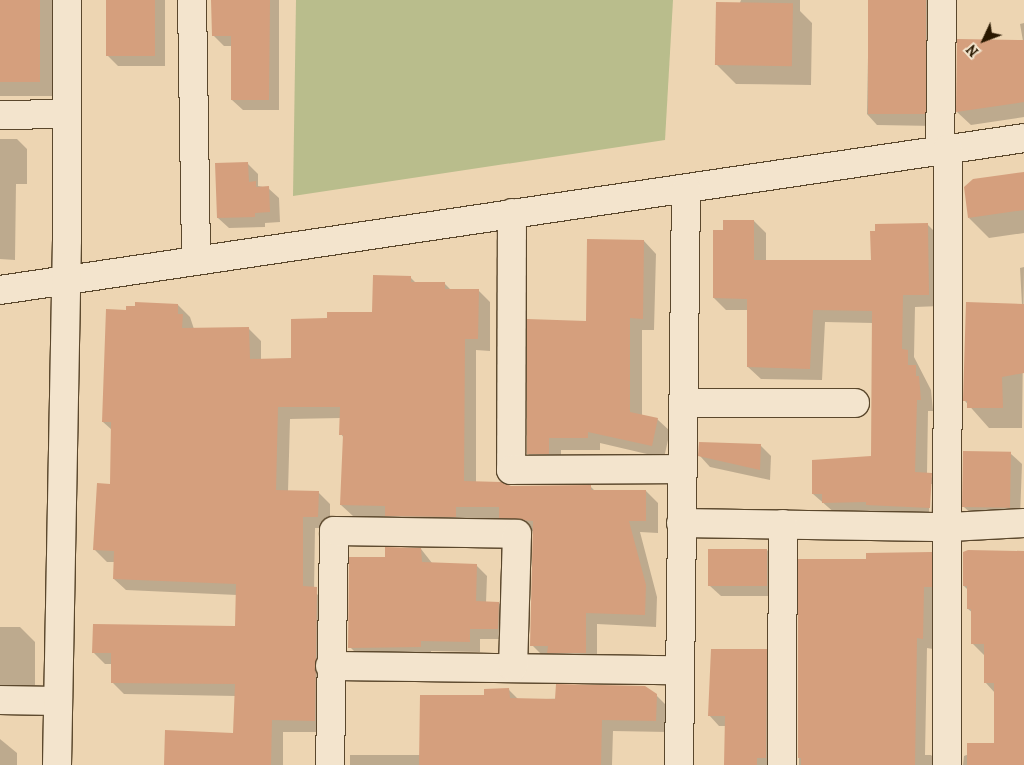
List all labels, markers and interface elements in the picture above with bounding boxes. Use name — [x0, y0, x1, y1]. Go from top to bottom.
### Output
north arrow — [959, 15, 1009, 65]
text: N — [962, 40, 983, 61]

